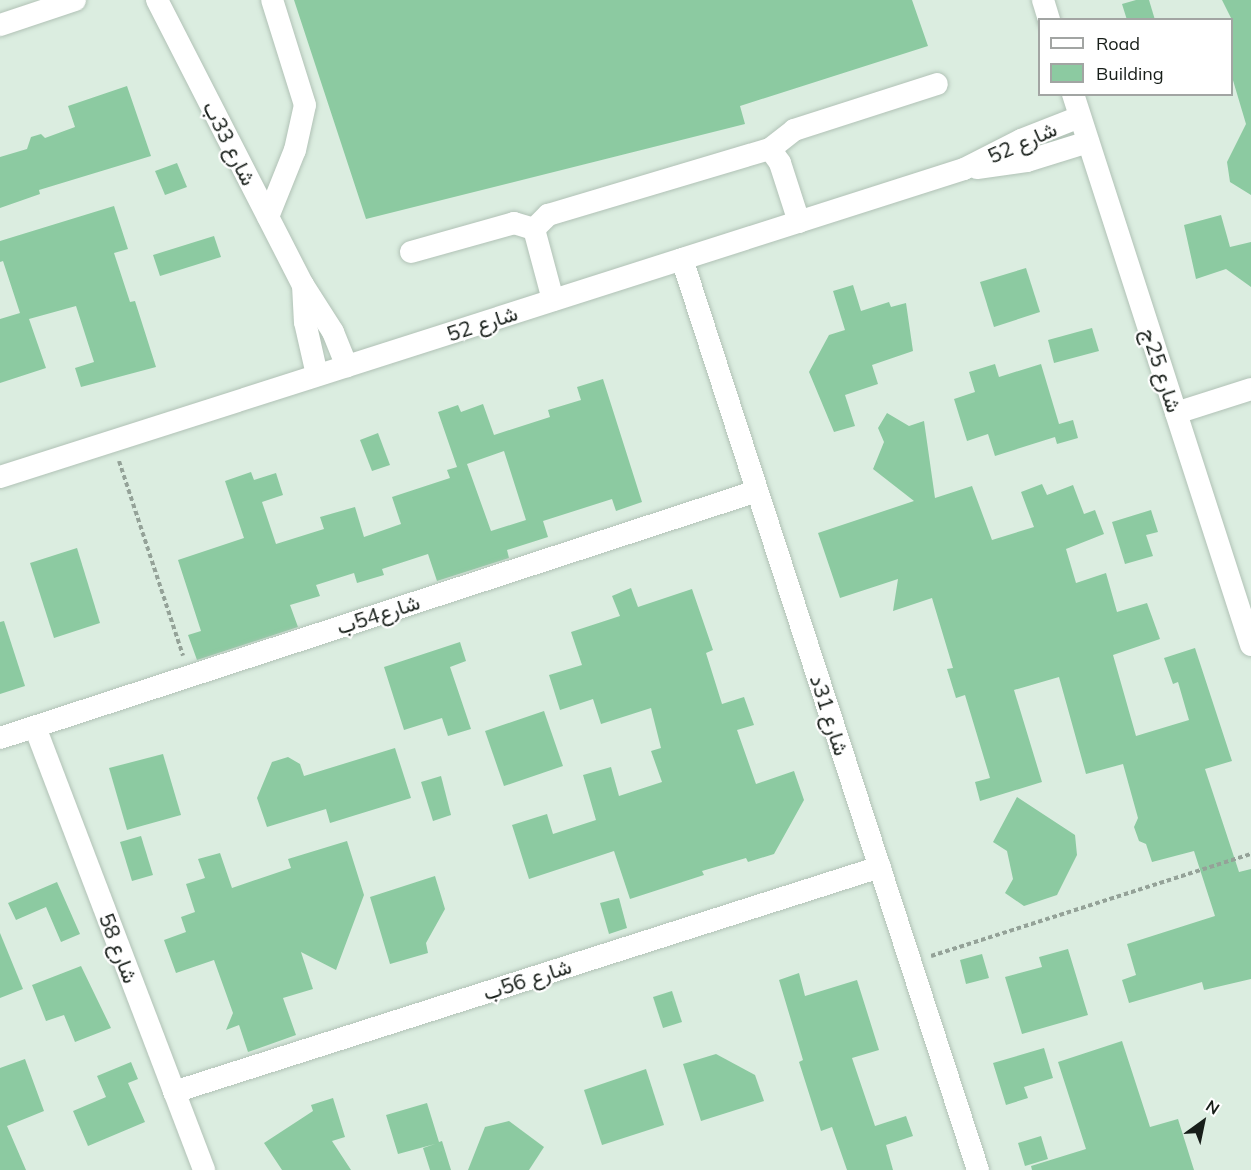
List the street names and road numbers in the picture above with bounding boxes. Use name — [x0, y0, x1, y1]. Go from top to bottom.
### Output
street label: شارع 33ب — [198, 97, 262, 189]
street label: شارع 52 — [984, 116, 1060, 168]
street label: شارع 52 — [443, 300, 521, 346]
street label: شارع 25ج — [1137, 325, 1187, 415]
street label: شارع54ب — [333, 589, 423, 639]
street label: شارع 31د — [805, 672, 855, 758]
street label: شارع 58 — [94, 909, 144, 987]
street label: شارع 56ب — [480, 953, 574, 1005]

